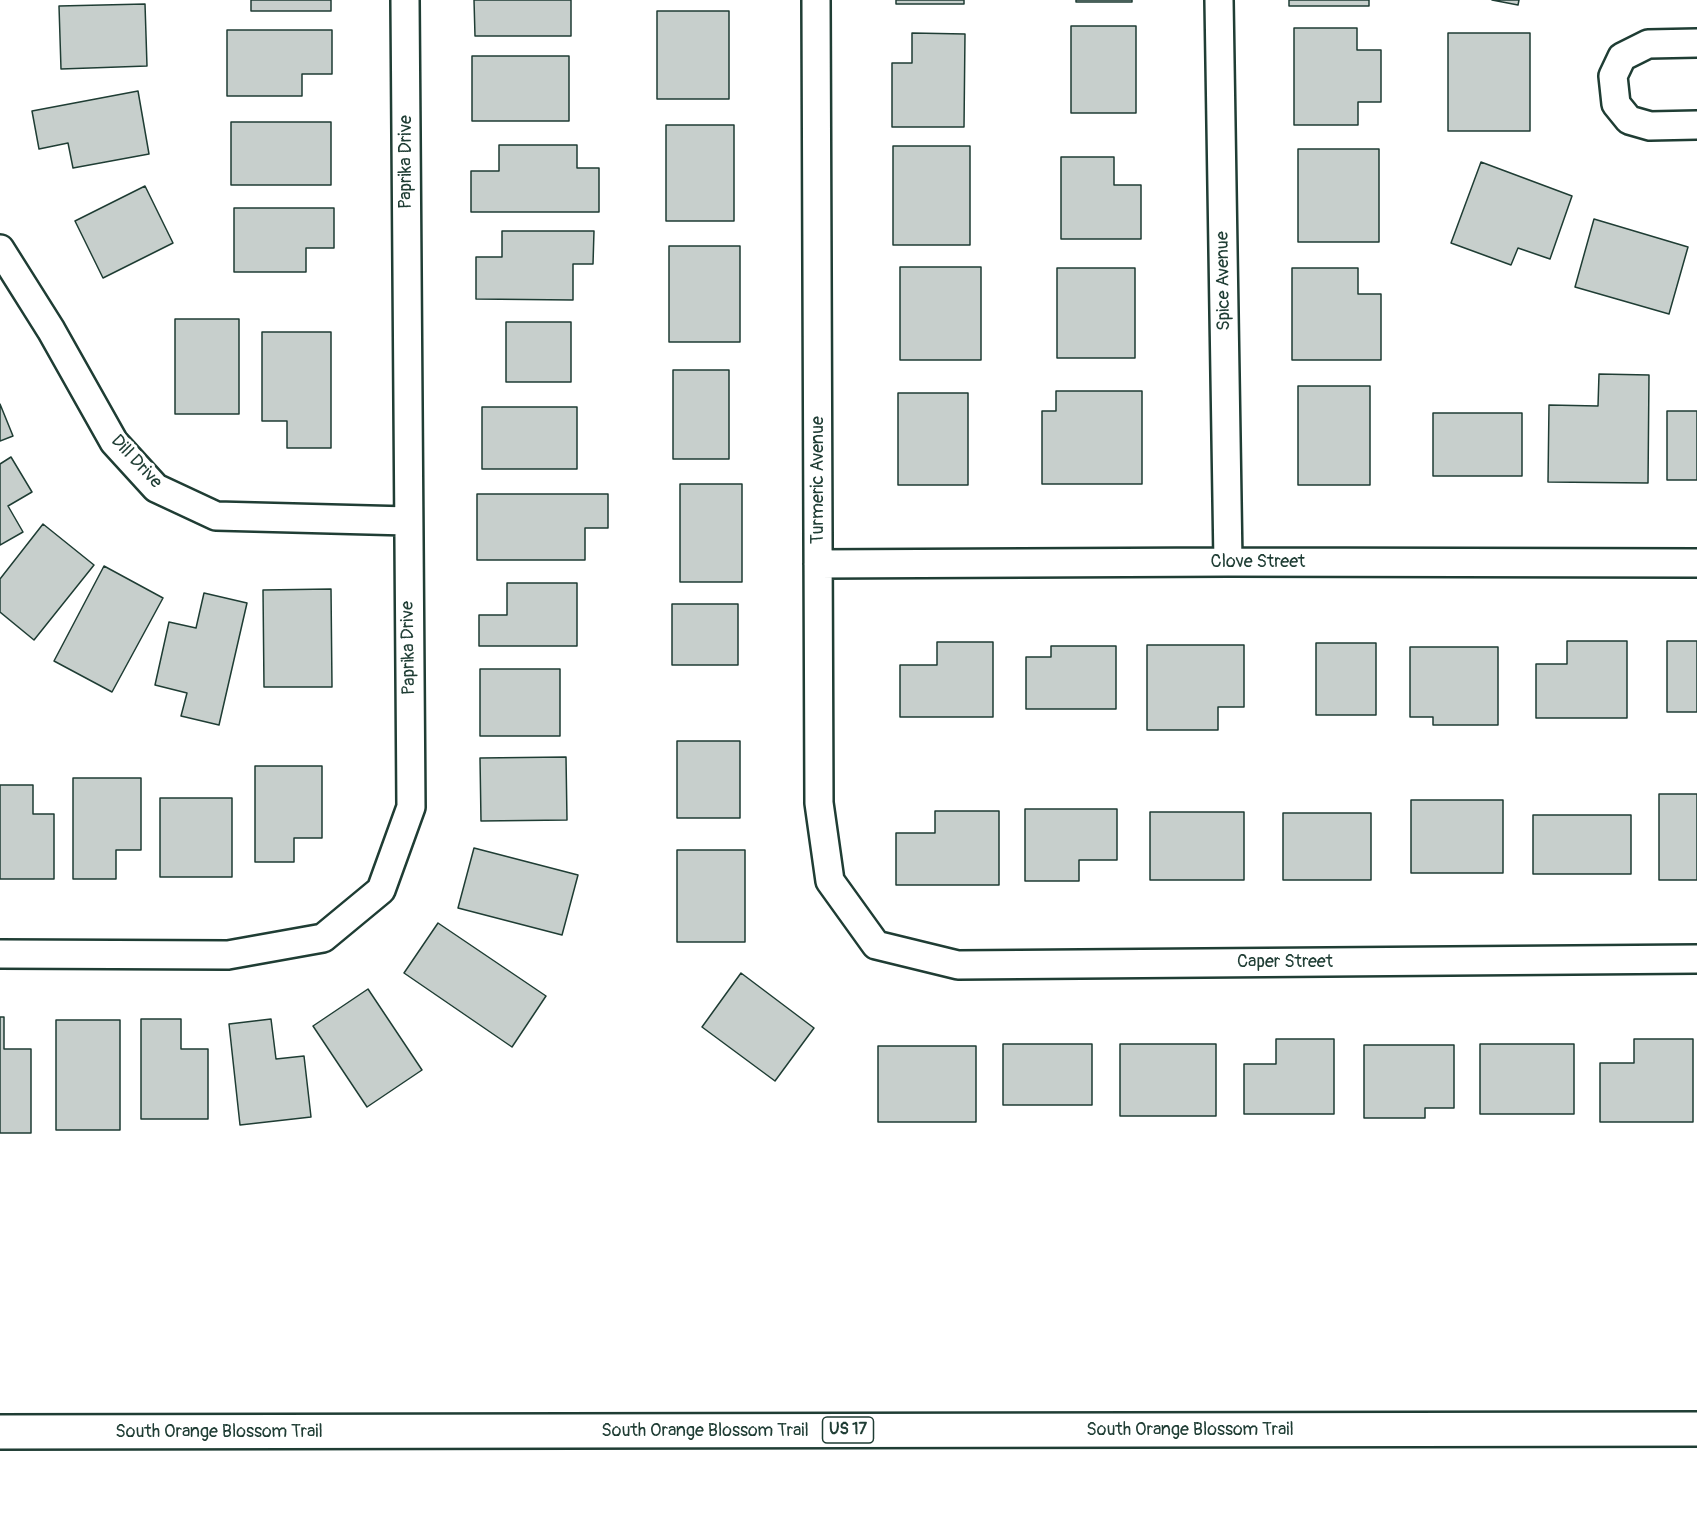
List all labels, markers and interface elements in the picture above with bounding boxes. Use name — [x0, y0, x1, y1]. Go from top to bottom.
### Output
street label: Paprika Drive — [395, 115, 417, 209]
street label: Spice Avenue — [1212, 231, 1236, 331]
street label: Turmeric Avenue — [807, 416, 829, 544]
street label: Dill Drive — [106, 431, 166, 493]
street label: Clove Street — [1211, 551, 1305, 573]
street label: Paprika Drive — [397, 601, 421, 695]
street label: Caper Street — [1237, 951, 1333, 973]
road number: US 17 — [822, 1417, 874, 1443]
street label: South Orange Blossom Trail — [1086, 1419, 1294, 1441]
street label: South Orange Blossom Trail — [601, 1420, 809, 1442]
street label: South Orange Blossom Trail — [115, 1421, 323, 1443]

